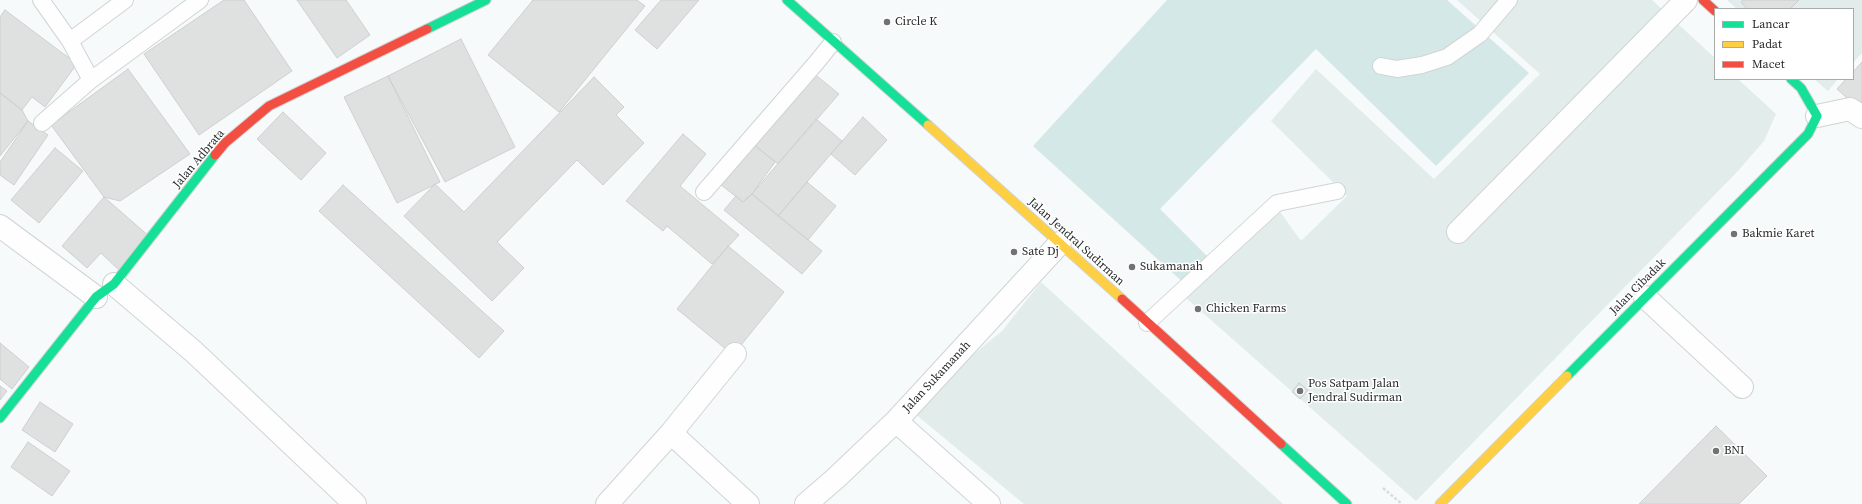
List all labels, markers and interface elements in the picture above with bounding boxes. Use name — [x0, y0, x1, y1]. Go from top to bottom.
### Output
legend — [1714, 8, 1854, 80]
place label: Circle K — [895, 15, 937, 29]
text: Lancar — [1752, 16, 1789, 32]
marker: Circle K — [882, 17, 892, 27]
text: Padat — [1752, 36, 1782, 52]
text: Macet — [1752, 56, 1785, 72]
street label: Jalan Adbrata — [170, 127, 228, 191]
street label: Jalan Jendral Sudirman — [1025, 195, 1127, 289]
place label: Bakmie Karet — [1742, 227, 1814, 241]
marker: Bakmie Karet — [1729, 229, 1739, 239]
place label: Sate Dj — [1022, 245, 1059, 259]
marker: Sate Dj — [1009, 247, 1019, 257]
street label: Jalan Cibadak — [1607, 256, 1669, 318]
place label: Sukamanah — [1140, 260, 1203, 274]
marker: Sukamanah — [1127, 262, 1137, 272]
place label: Chicken Farms — [1206, 302, 1286, 316]
marker: Chicken Farms — [1193, 304, 1203, 314]
street label: Jalan Sukamanah — [900, 338, 974, 416]
place label: Pos Satpam Jalan Jendral Sudirman — [1308, 377, 1402, 405]
marker: Pos Satpam Jalan Jendral Sudirman — [1295, 386, 1305, 396]
place label: BNI — [1724, 444, 1744, 458]
marker: BNI — [1711, 446, 1721, 456]

